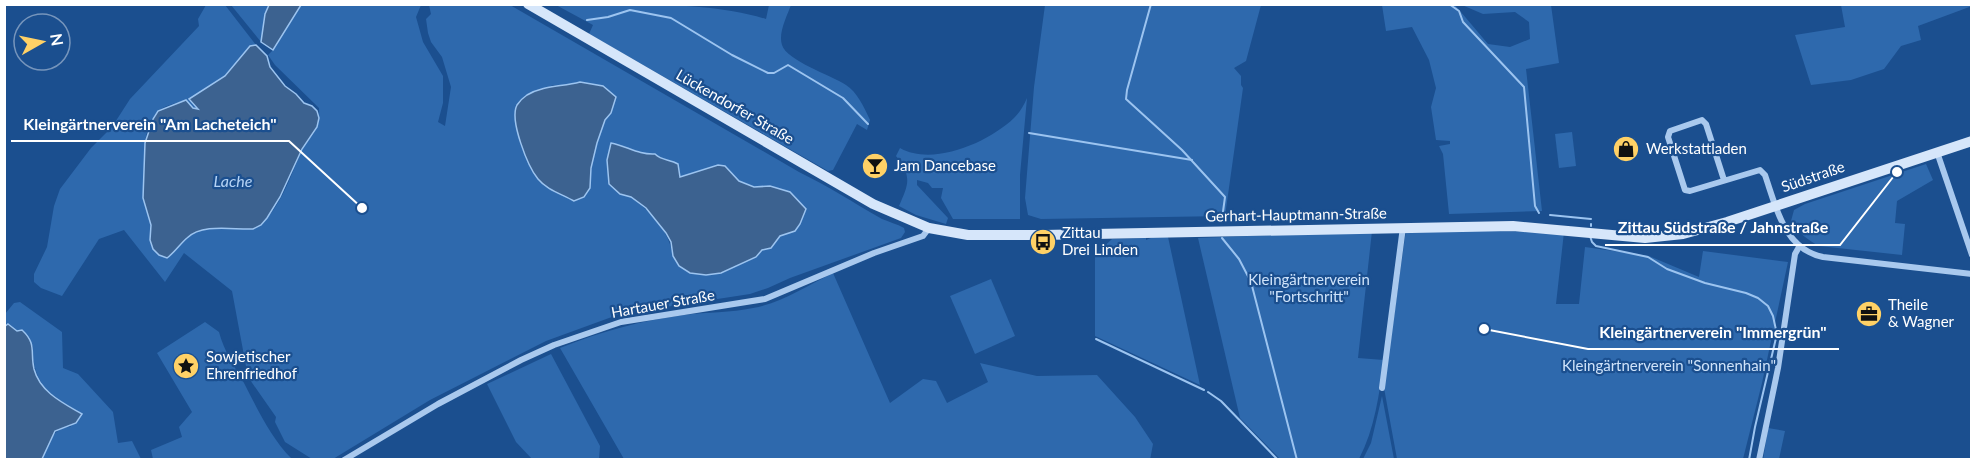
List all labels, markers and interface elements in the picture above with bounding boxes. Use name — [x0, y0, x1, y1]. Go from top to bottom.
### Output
north arrow — [12, 12, 72, 72]
text: N — [47, 32, 68, 47]
street label: Lückendorfer Straße — [673, 65, 798, 147]
callout: Kleingärtnerverein "Am Lacheteich" — [11, 107, 289, 141]
text: Kleingärtnerverein "Am Lacheteich" — [23, 114, 277, 133]
shop icon: Werkstattladen — [1611, 134, 1641, 164]
place label: Werkstattladen — [1646, 139, 1747, 157]
bar icon: Jam Dancebase — [860, 151, 890, 181]
place label: Jam Dancebase — [894, 156, 996, 174]
street label: Südstraße — [1779, 157, 1847, 195]
water label: Lache — [214, 171, 253, 190]
street label: Gerhart-Hauptmann-Straße — [1205, 203, 1387, 225]
callout: Zittau Südstraße / Jahnstraße — [1605, 211, 1840, 245]
text: Zittau Südstraße / Jahnstraße — [1618, 217, 1829, 236]
place label: Zittau Drei Linden — [1062, 223, 1138, 258]
bus stop icon: Zittau Drei Linden — [1028, 227, 1058, 257]
park label: Kleingärtnerverein "Fortschritt" — [1248, 270, 1370, 305]
street label: Hartauer Straße — [610, 285, 716, 321]
place label: Theile & Wagner — [1888, 295, 1955, 330]
office icon: Theile & Wagner — [1854, 299, 1884, 329]
callout: Kleingärtnerverein "Immergrün" — [1588, 315, 1839, 349]
text: Kleingärtnerverein "Immergrün" — [1599, 322, 1827, 341]
place label: Sowjetischer Ehrenfriedhof — [206, 347, 298, 382]
place icon: Sowjetischer Ehrenfriedhof — [171, 351, 201, 381]
park label: Kleingärtnerverein "Sonnenhain" — [1562, 356, 1776, 374]

